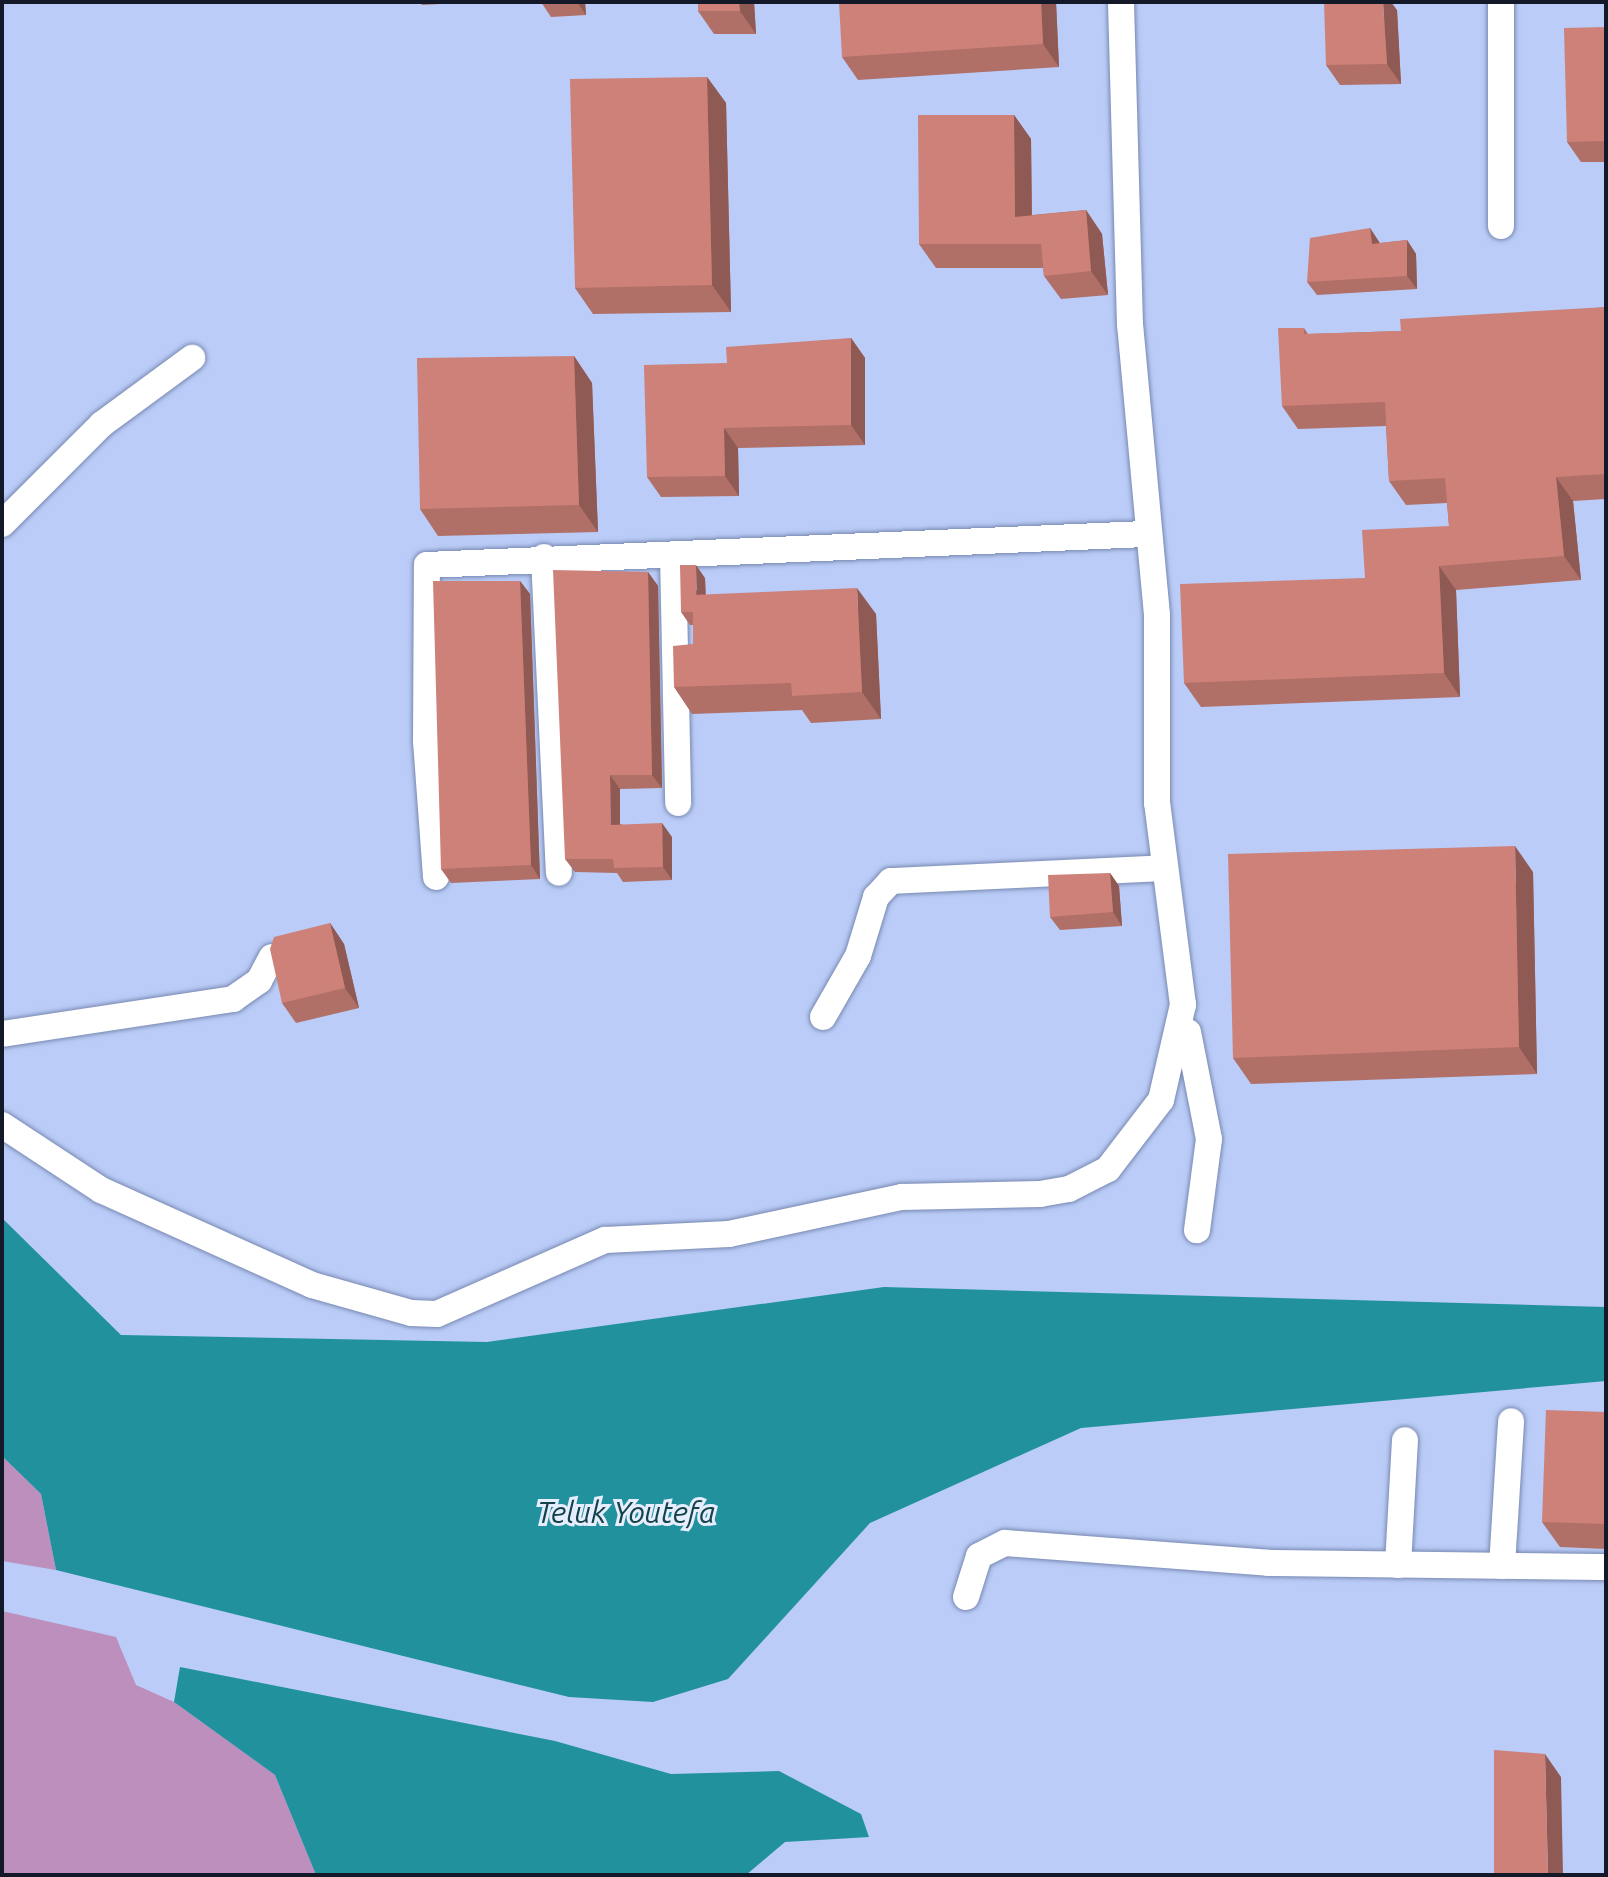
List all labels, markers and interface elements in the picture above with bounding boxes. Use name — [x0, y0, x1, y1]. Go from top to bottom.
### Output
water label: Teluk Youtefa — [537, 1494, 715, 1530]

